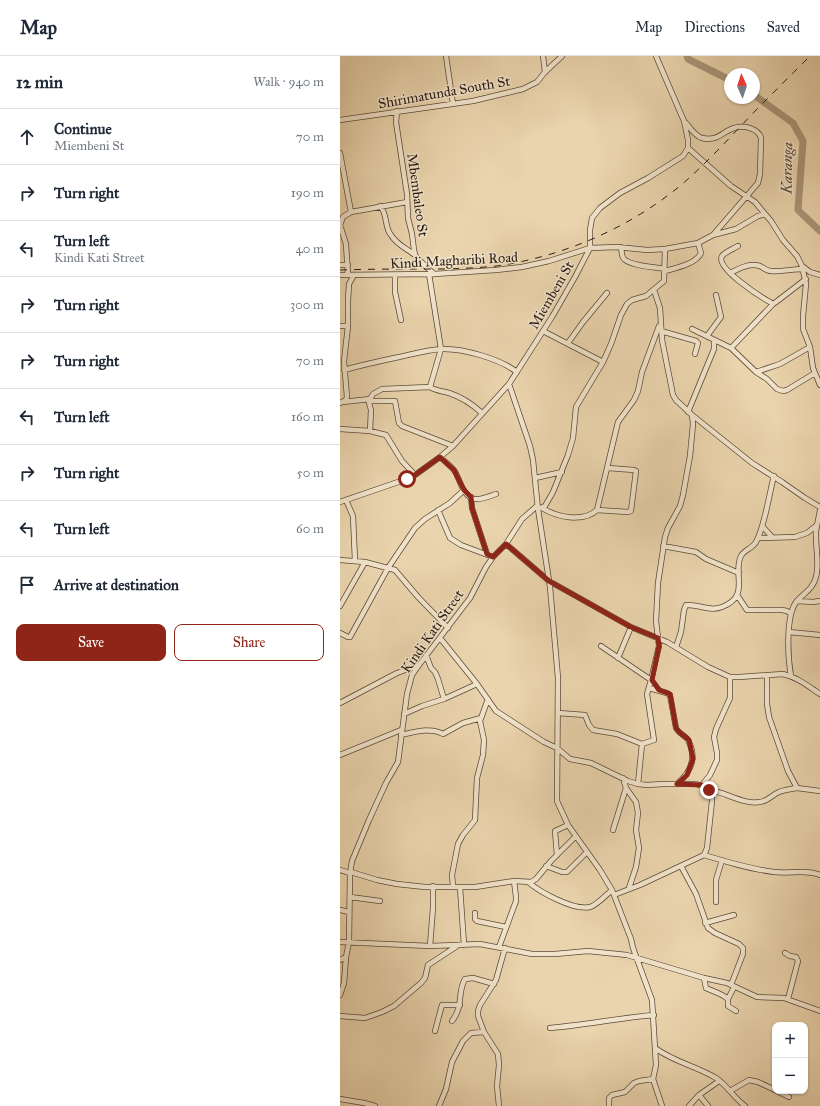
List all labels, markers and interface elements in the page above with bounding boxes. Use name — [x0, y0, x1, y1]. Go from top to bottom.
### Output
text: Map — [20, 16, 57, 39]
text: Map — [635, 19, 662, 36]
text: Directions — [684, 19, 745, 36]
text: Saved — [767, 19, 800, 36]
north arrow — [724, 68, 760, 104]
text: 12 min — [16, 72, 63, 93]
street label: Shirimatunda South St — [377, 72, 512, 112]
text: Walk · 940 m — [253, 74, 324, 90]
text: Continue — [54, 120, 112, 138]
icon: ahead — [16, 126, 38, 148]
text: 70 m — [296, 129, 324, 145]
text: Miembeni St — [54, 138, 124, 154]
water label: Karanga — [778, 142, 796, 195]
street label: Mbembaleo St — [403, 152, 432, 238]
icon: right — [16, 182, 38, 204]
text: Turn right — [54, 184, 119, 202]
text: 190 m — [291, 185, 324, 201]
text: Turn left — [54, 232, 110, 250]
icon: left — [16, 238, 38, 260]
text: 40 m — [295, 241, 324, 257]
street label: Kindi Magharibi Road — [390, 249, 519, 272]
text: Kindi Kati Street — [54, 250, 145, 266]
street label: Miembeni St — [525, 258, 578, 332]
icon: right — [16, 294, 38, 316]
text: Turn right — [54, 296, 119, 314]
text: 300 m — [290, 297, 324, 313]
icon: right — [16, 350, 38, 372]
text: Turn right — [54, 352, 119, 370]
text: 70 m — [296, 353, 324, 369]
icon: left — [16, 406, 38, 428]
text: Turn left — [54, 408, 110, 426]
text: 160 m — [291, 409, 324, 425]
icon: right — [16, 462, 38, 484]
text: Turn right — [54, 464, 119, 482]
text: 50 m — [297, 465, 324, 481]
route start — [398, 470, 416, 488]
icon: left — [16, 518, 38, 540]
text: Turn left — [54, 520, 110, 538]
text: 60 m — [296, 521, 324, 537]
icon: arrive — [16, 574, 38, 596]
text: Arrive at destination — [54, 576, 179, 594]
street label: Kindi Kati Street — [397, 586, 467, 676]
button: Save — [16, 624, 166, 661]
button: Share — [174, 624, 324, 661]
route end — [700, 781, 718, 799]
map controls — [772, 1022, 808, 1094]
button: + — [772, 1022, 808, 1058]
button: − — [772, 1058, 808, 1094]

